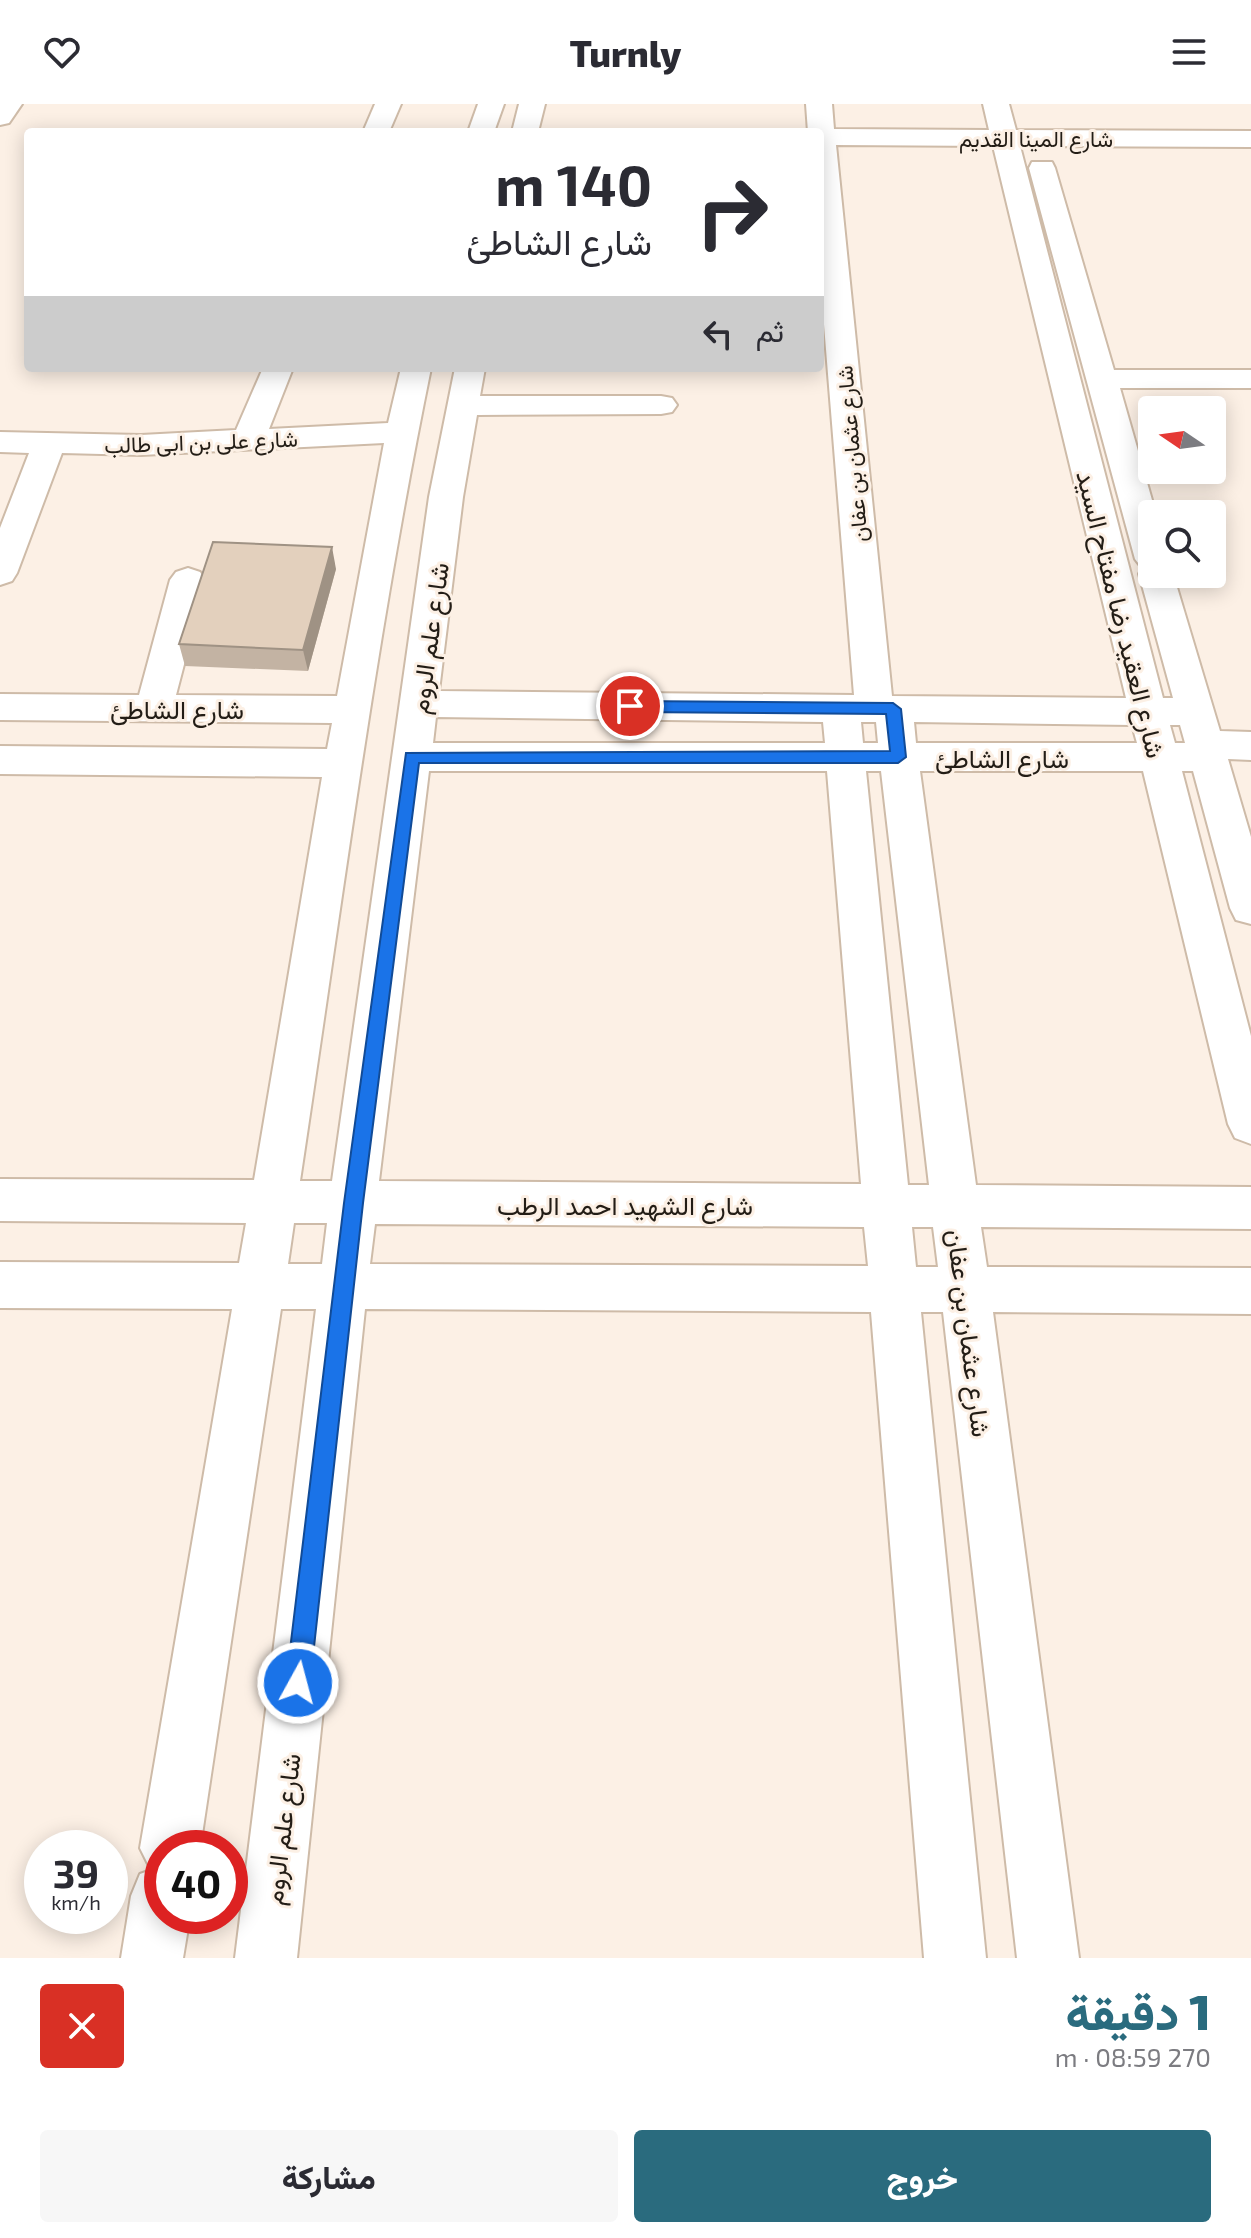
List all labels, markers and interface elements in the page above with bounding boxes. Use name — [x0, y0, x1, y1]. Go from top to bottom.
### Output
icon: heart — [40, 30, 84, 74]
icon: menu — [1167, 30, 1211, 74]
text: Turnly — [570, 31, 681, 74]
street label: شارع المينا القديم — [959, 125, 1113, 154]
text: 140 m — [495, 150, 652, 217]
icon: right — [680, 160, 784, 264]
text: شارع الشاطئ — [466, 219, 652, 262]
icon: left — [696, 312, 740, 356]
text: ثم — [756, 312, 784, 348]
street label: شارع عثمان بن عفان — [830, 364, 875, 543]
north arrow — [1138, 396, 1226, 484]
map controls — [1138, 396, 1226, 588]
street label: شارع على بن ابى طالب — [104, 425, 298, 460]
street label: شارع العقيد رضا مفتاح السيد — [1067, 467, 1173, 762]
button: search — [1138, 500, 1226, 588]
street label: شارع علم الروم — [402, 560, 458, 716]
pin — [596, 672, 664, 740]
icon: arrive — [608, 684, 652, 728]
street label: شارع الشاطئ — [110, 693, 244, 728]
street label: شارع الشاطئ — [935, 742, 1069, 777]
street label: شارع الشهيد احمد الرطب — [497, 1189, 753, 1224]
street label: شارع عثمان بن عفان — [938, 1227, 998, 1439]
position arrow — [256, 1641, 340, 1725]
street label: شارع علم الروم — [256, 1751, 310, 1907]
speed limit sign: 40 — [144, 1830, 248, 1934]
text: 39 — [53, 1848, 99, 1896]
text: km/h — [51, 1890, 101, 1914]
text: 1 دقيقة — [1065, 1982, 1211, 2040]
button: close — [40, 1984, 124, 2068]
text: 270 m · 08:59 — [1055, 2041, 1211, 2072]
button: مشاركة — [40, 2130, 618, 2222]
button: خروج — [634, 2130, 1211, 2222]

